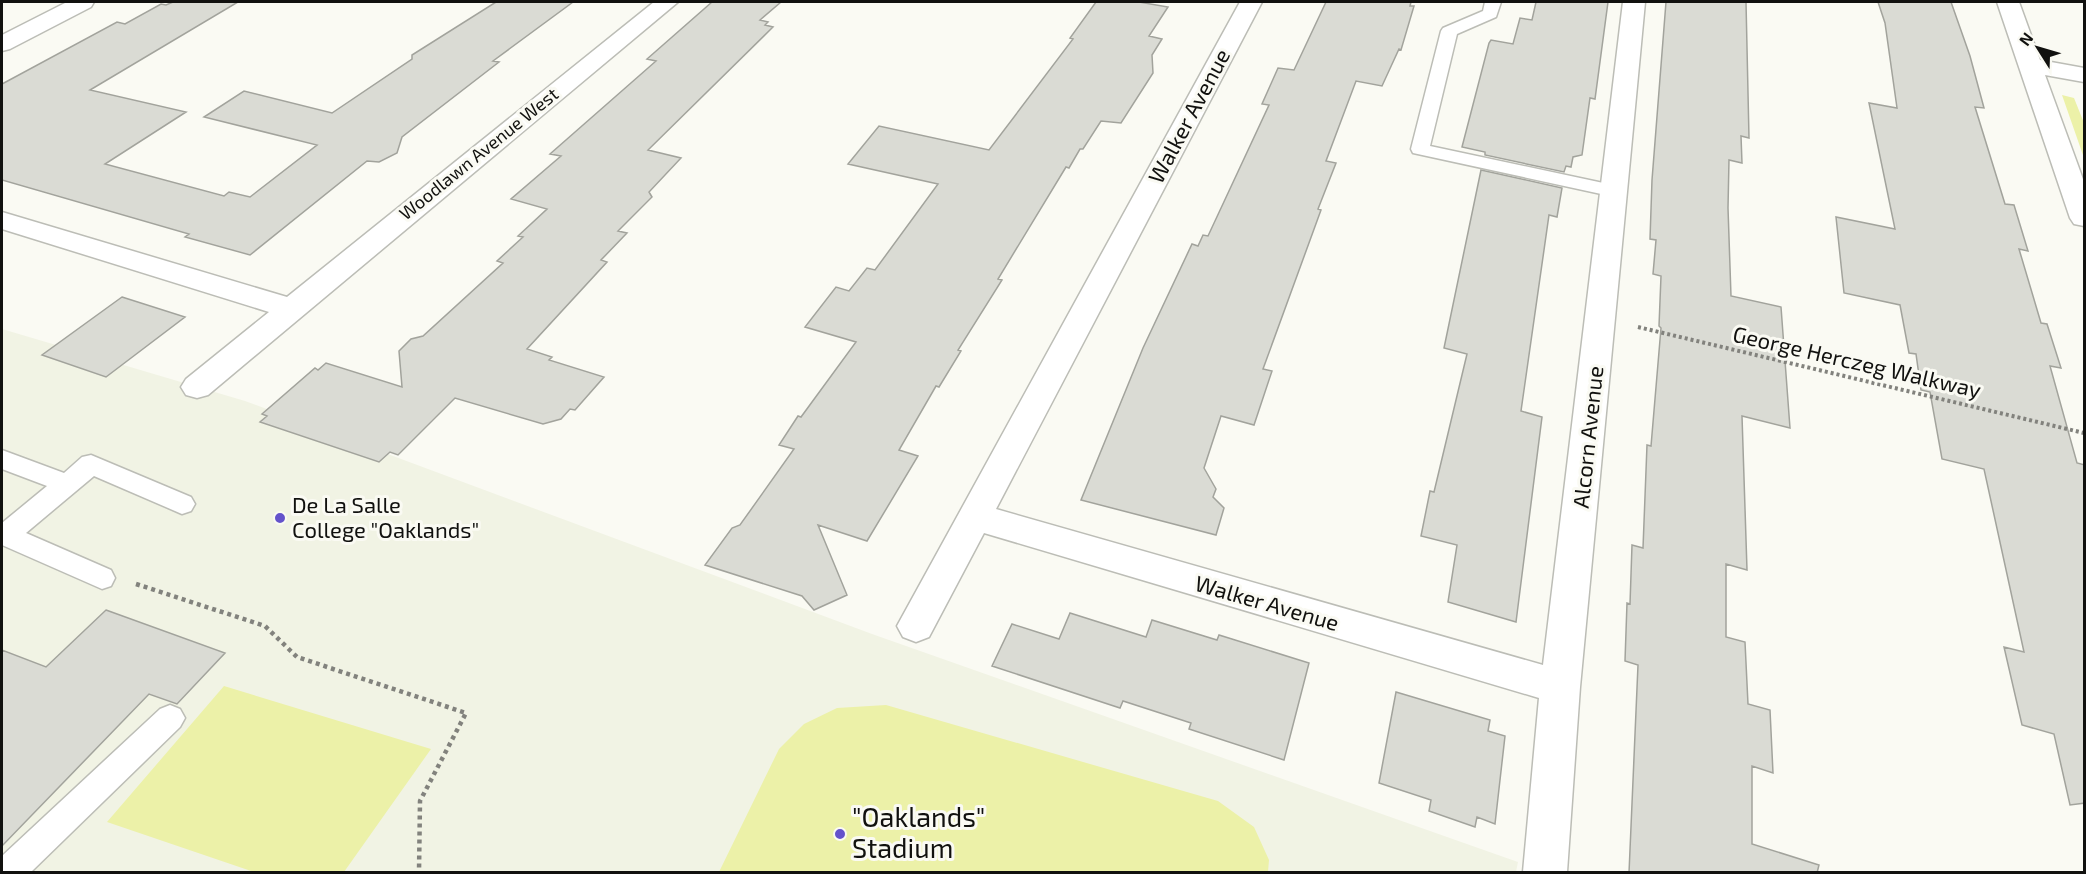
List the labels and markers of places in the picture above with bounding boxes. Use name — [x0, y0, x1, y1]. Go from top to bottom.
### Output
place label: De La Salle College "Oaklands" — [292, 491, 479, 542]
marker: De La Salle College "Oaklands" — [273, 511, 287, 525]
place label: "Oaklands" Stadium — [852, 800, 985, 863]
marker: "Oaklands" Stadium — [833, 827, 847, 841]

